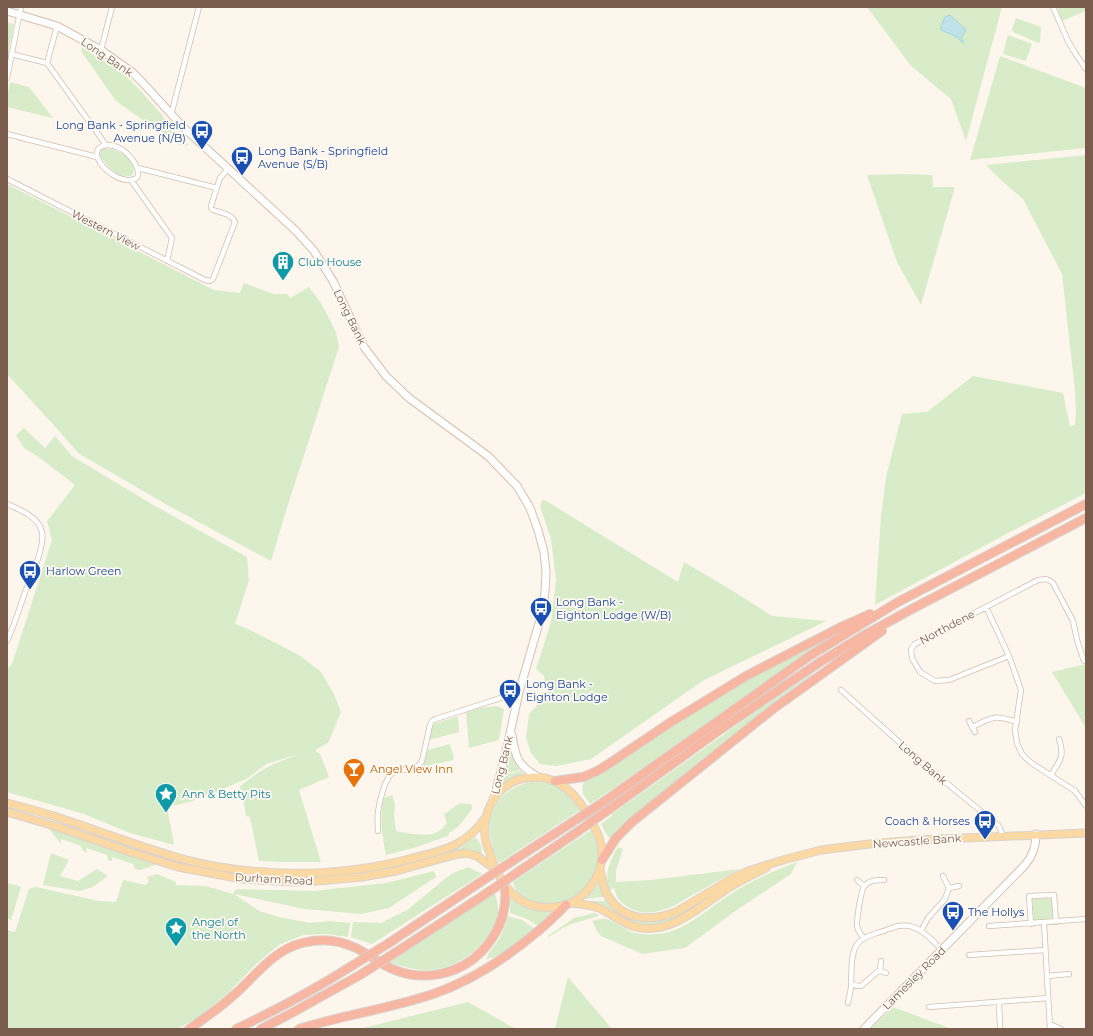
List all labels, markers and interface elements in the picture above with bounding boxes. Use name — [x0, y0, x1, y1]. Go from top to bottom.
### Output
street label: Long Bank — [78, 34, 136, 80]
place label: Long Bank - Springfield Avenue (N/B) — [56, 118, 186, 145]
bus stop icon: Long Bank - Springfield Avenue (N/B) — [189, 118, 215, 151]
bus stop icon: Long Bank - Springfield Avenue (S/B) — [229, 144, 255, 177]
place label: Long Bank - Springfield Avenue (S/B) — [258, 144, 388, 171]
street label: Western View — [69, 207, 143, 254]
building icon: Club House — [270, 249, 296, 282]
place label: Club House — [298, 255, 362, 269]
street label: Long Bank — [331, 287, 370, 347]
bus stop icon: Harlow Green — [17, 558, 43, 591]
place label: Harlow Green — [46, 564, 122, 578]
bus stop icon: Long Bank - Eighton Lodge (W/B) — [528, 595, 554, 628]
place label: Long Bank - Eighton Lodge (W/B) — [556, 595, 672, 622]
street label: Northdene — [917, 606, 977, 647]
bus stop icon: Long Bank - Eighton Lodge — [497, 677, 523, 710]
place label: Long Bank - Eighton Lodge — [526, 677, 608, 704]
street label: Long Bank — [488, 734, 516, 796]
street label: Long Bank — [896, 738, 951, 788]
bar icon: Angel View Inn — [341, 756, 367, 789]
place label: Angel View Inn — [370, 762, 453, 776]
place icon: Ann & Betty Pits — [153, 781, 179, 814]
place label: Ann & Betty Pits — [182, 787, 271, 801]
bus stop icon: Coach & Horses — [972, 808, 998, 841]
place label: Coach & Horses — [885, 814, 971, 828]
street label: Newcastle Bank — [872, 831, 962, 851]
street label: Durham Road — [235, 870, 313, 888]
bus stop icon: The Hollys — [940, 899, 966, 932]
place label: The Hollys — [968, 905, 1025, 919]
place icon: Angel of the North — [163, 915, 189, 948]
place label: Angel of the North — [192, 915, 246, 942]
street label: Lamesley Road — [879, 943, 949, 1013]

